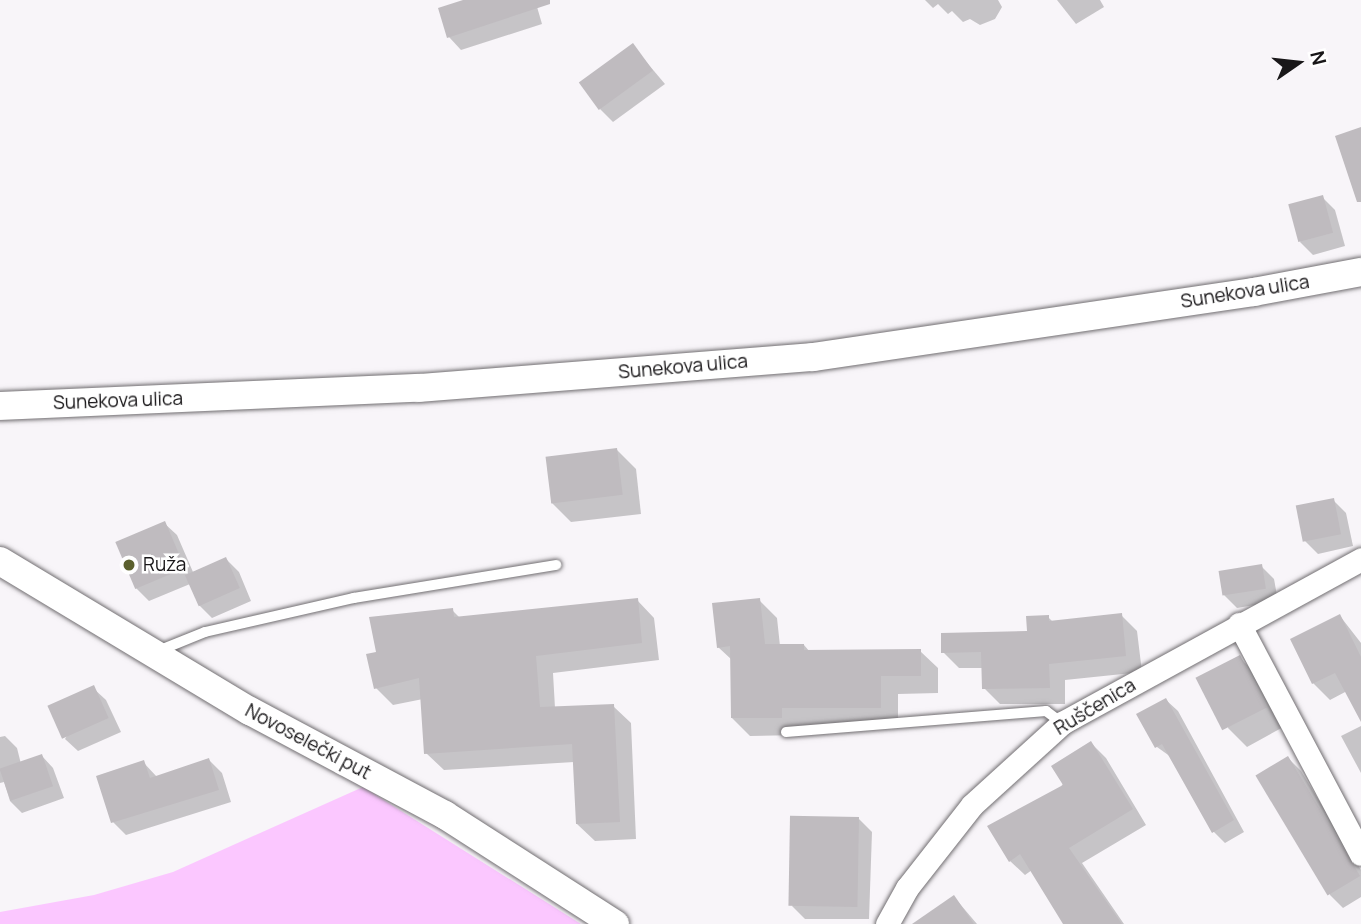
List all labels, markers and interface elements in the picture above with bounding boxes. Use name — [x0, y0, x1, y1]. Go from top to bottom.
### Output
north arrow — [1263, 28, 1333, 98]
text: N — [1304, 48, 1333, 68]
street label: Sunekova ulica — [1179, 271, 1311, 313]
street label: Sunekova ulica — [617, 350, 749, 384]
street label: Sunekova ulica — [53, 387, 183, 415]
place label: Ruža — [143, 554, 186, 576]
marker: Ruža — [121, 557, 137, 573]
street label: Ruščenica — [1050, 674, 1140, 740]
street label: Novoselečki put — [241, 699, 375, 785]

